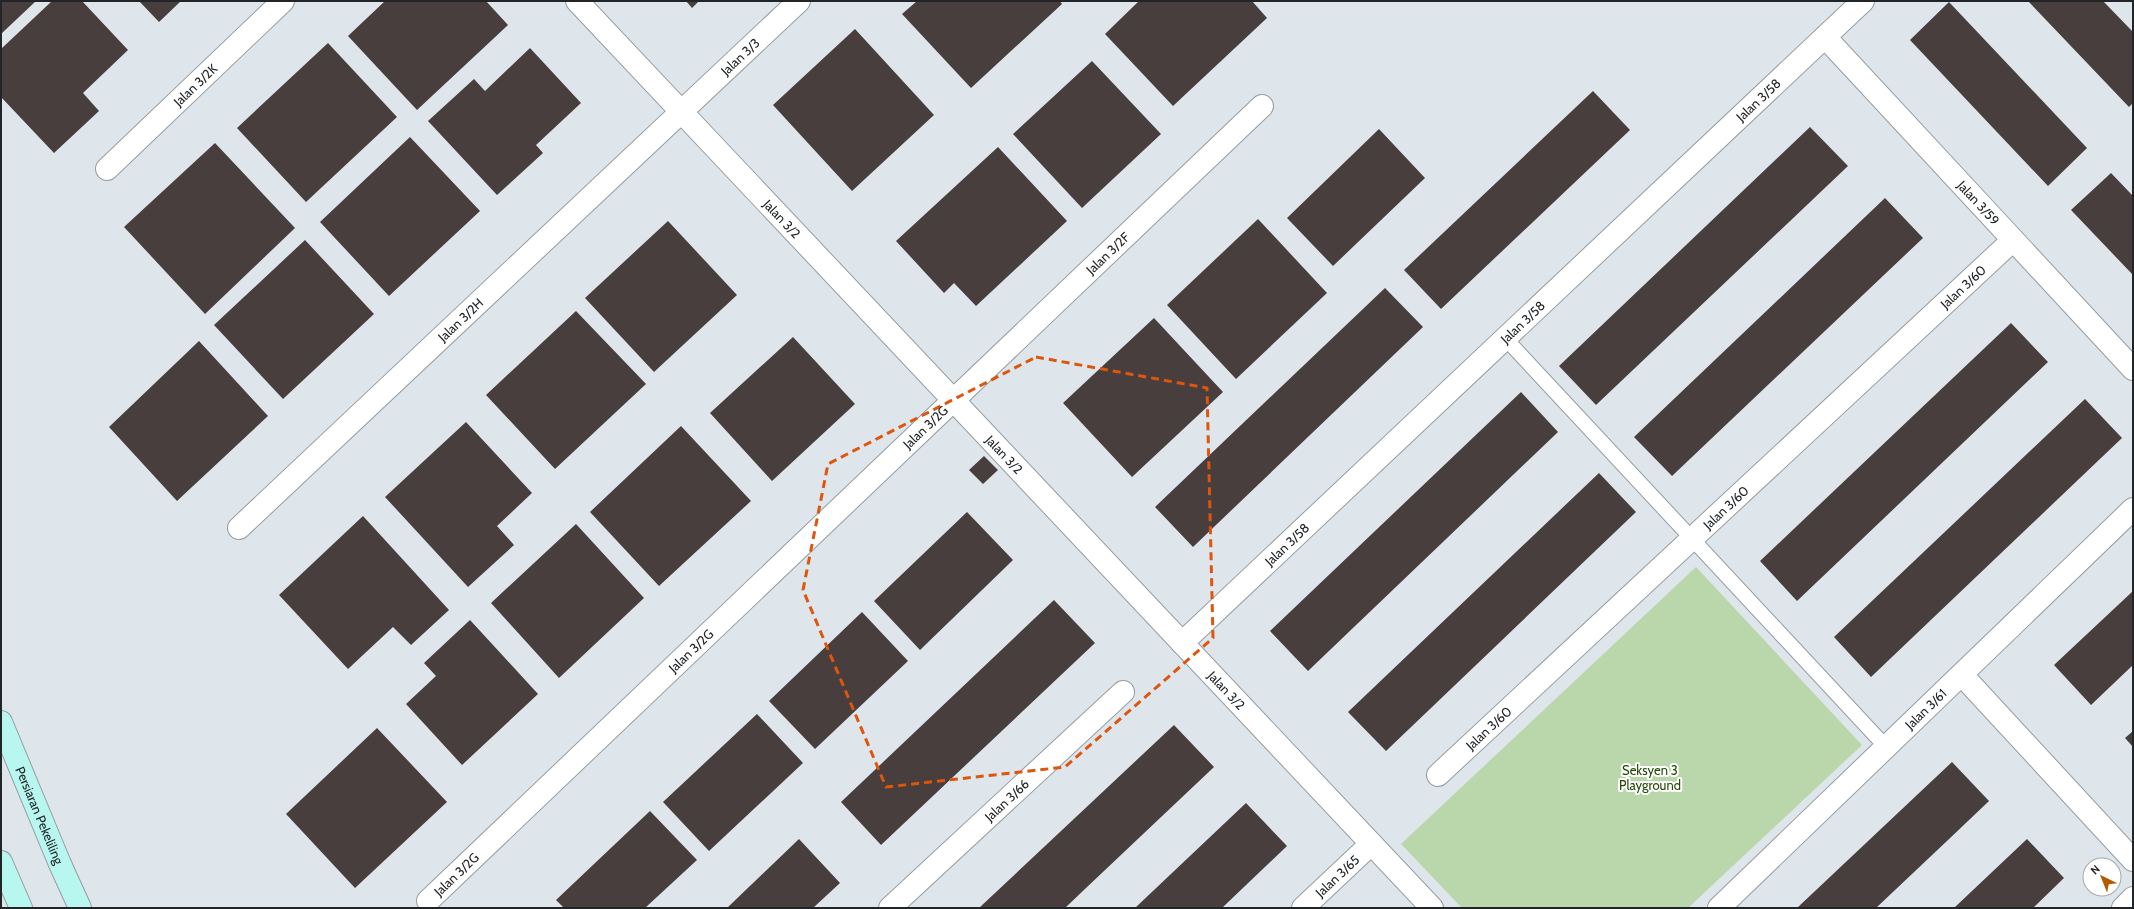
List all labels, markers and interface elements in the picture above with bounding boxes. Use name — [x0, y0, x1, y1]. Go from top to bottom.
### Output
street label: Jalan 3/3 — [717, 34, 763, 79]
street label: Jalan 3/2K — [169, 60, 221, 110]
street label: Jalan 3/58 — [1732, 75, 1784, 125]
street label: Jalan 3/59 — [1954, 176, 2003, 228]
street label: Jalan 3/2 — [759, 195, 804, 241]
street label: Jalan 3/2F — [1082, 229, 1133, 278]
street label: Jalan 3/60 — [1936, 262, 1989, 312]
street label: Jalan 3/2H — [434, 295, 486, 345]
street label: Jalan 3/58 — [1496, 297, 1548, 347]
street label: Jalan 3/2G — [899, 402, 951, 453]
street label: Jalan 3/2 — [982, 431, 1026, 477]
street label: Jalan 3/60 — [1699, 482, 1752, 533]
street label: Jalan 3/58 — [1260, 519, 1312, 570]
street label: Jalan 3/2G — [664, 625, 717, 676]
street label: Jalan 3/2 — [1204, 667, 1249, 713]
street label: Jalan 3/61 — [1901, 685, 1950, 733]
street label: Jalan 3/60 — [1462, 703, 1515, 754]
park label: Seksyen 3 Playground — [1619, 762, 1681, 793]
street label: Persiaran Pekeliling — [12, 764, 67, 867]
street label: Jalan 3/66 — [980, 775, 1032, 825]
street label: Jalan 3/2G — [430, 849, 482, 900]
street label: Jalan 3/65 — [1311, 851, 1362, 901]
north arrow — [2082, 857, 2122, 897]
text: N — [2088, 862, 2103, 877]

